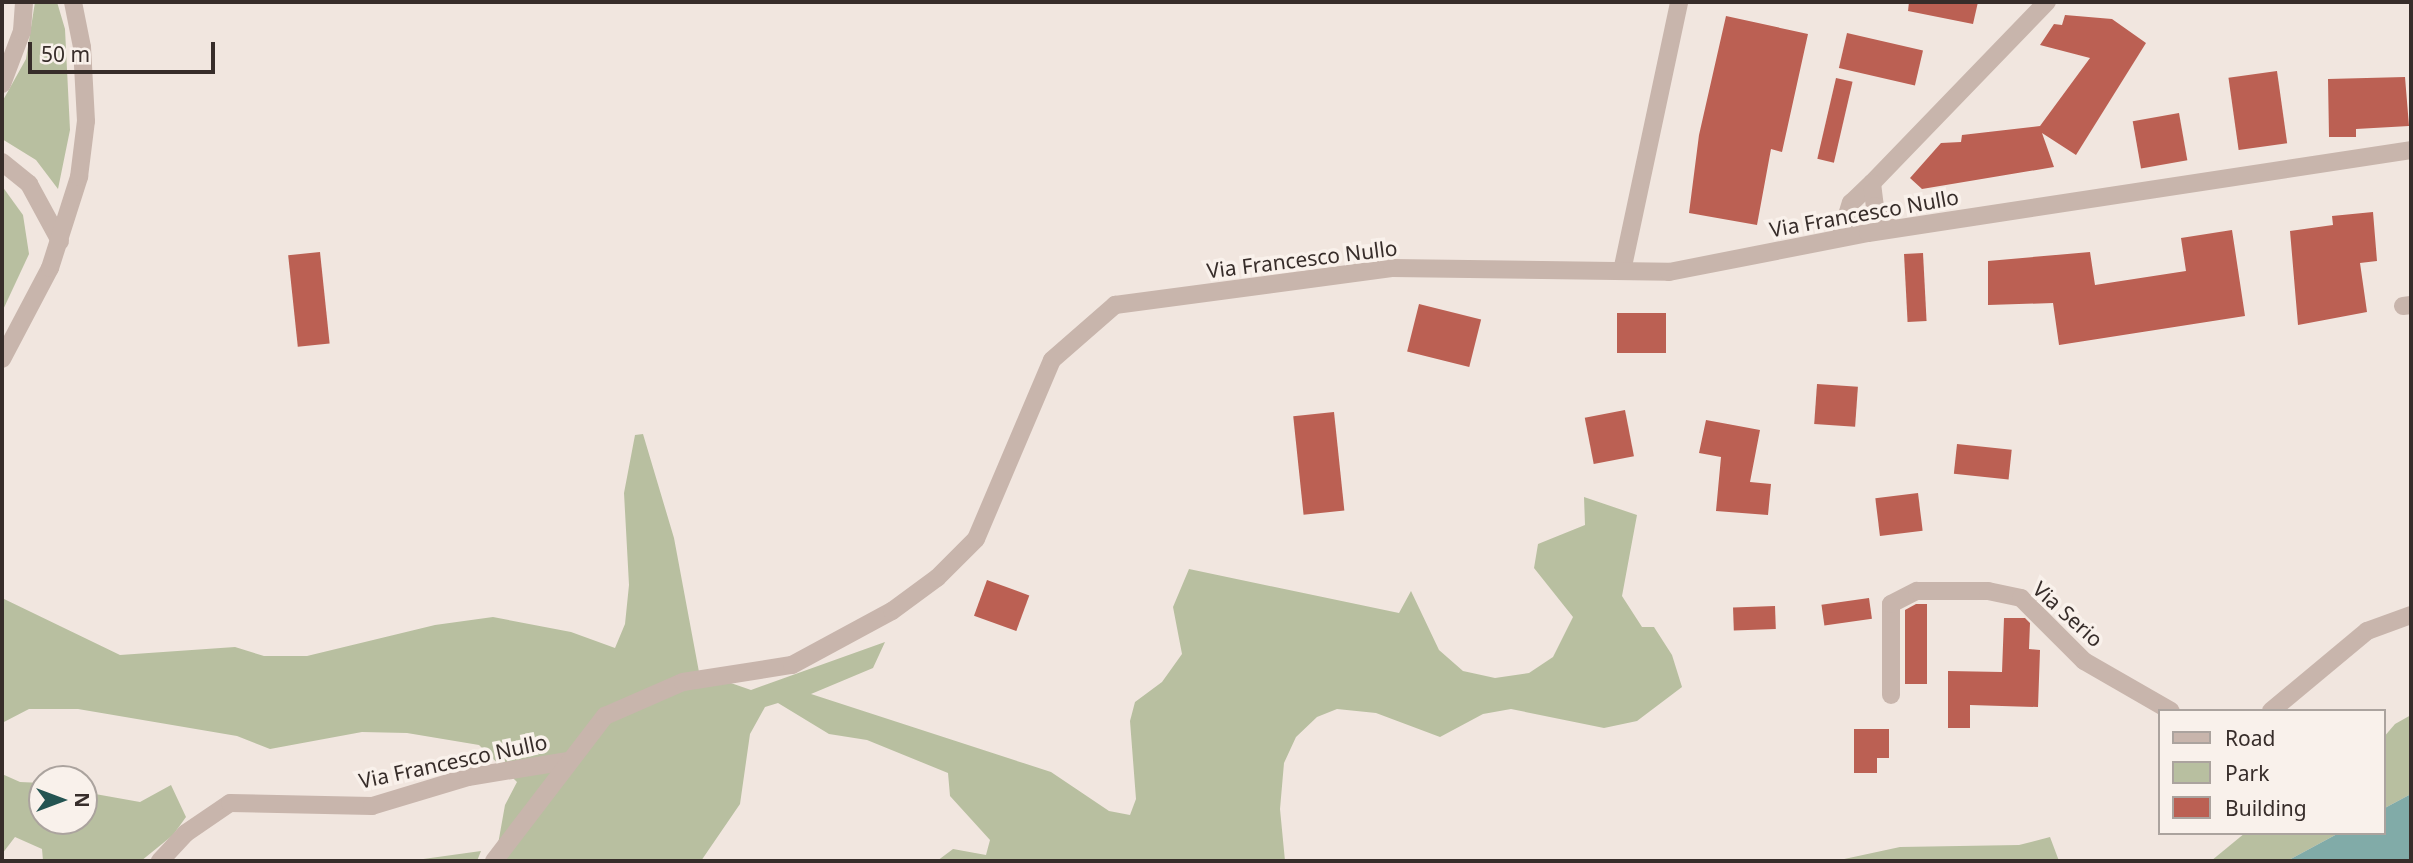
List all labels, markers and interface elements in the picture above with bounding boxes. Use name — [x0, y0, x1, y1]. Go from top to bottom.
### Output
scale bar — [32, 28, 219, 72]
text: 50 m — [41, 40, 90, 68]
street label: Via Francesco Nullo — [1767, 184, 1961, 242]
street label: Via Francesco Nullo — [1205, 235, 1399, 283]
street label: Via Serio — [2028, 576, 2108, 652]
legend — [2158, 709, 2385, 835]
text: Road — [2225, 724, 2275, 752]
street label: Via Francesco Nullo — [357, 729, 549, 793]
text: Park — [2225, 759, 2269, 787]
north arrow — [28, 765, 98, 835]
text: N — [69, 792, 95, 808]
text: Building — [2225, 794, 2307, 822]

